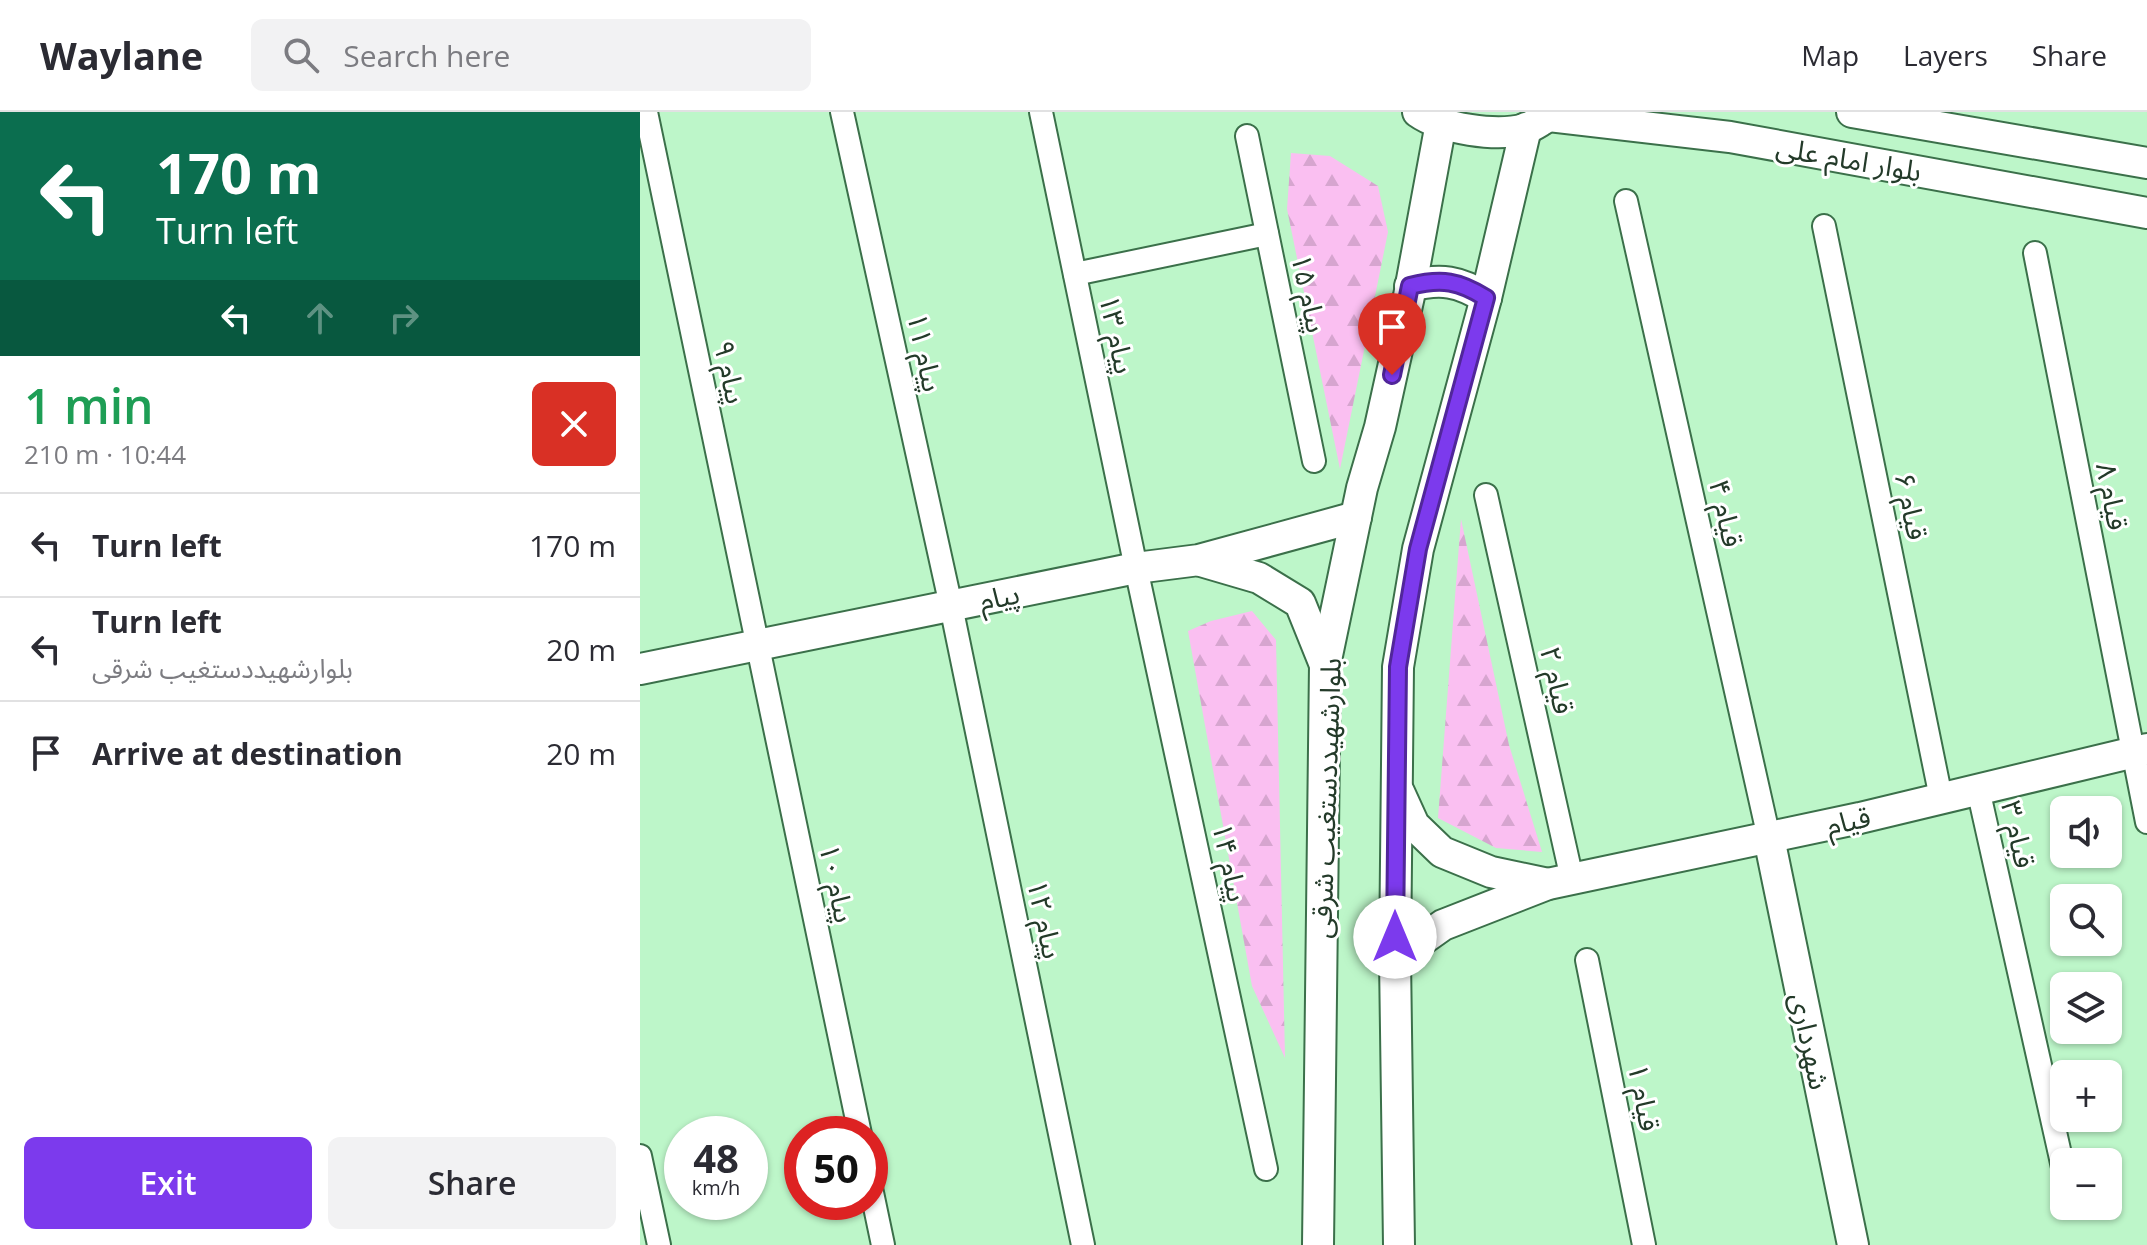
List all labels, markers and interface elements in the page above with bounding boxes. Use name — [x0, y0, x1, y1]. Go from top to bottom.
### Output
search box — [251, 19, 811, 91]
text: Waylane — [40, 29, 203, 81]
icon: search — [279, 33, 323, 77]
text: Search here — [343, 35, 510, 76]
text: Map — [1801, 36, 1859, 74]
text: Layers — [1903, 36, 1988, 74]
text: Share — [2032, 36, 2107, 74]
street label: بلوار امام علی — [1773, 127, 1925, 192]
text: 170 m — [156, 134, 322, 210]
icon: left — [24, 144, 128, 248]
text: Turn left — [156, 206, 298, 255]
street label: پيام ۱۵ — [1280, 250, 1337, 337]
street label: پیام ۱۳ — [1088, 291, 1145, 378]
pin — [1358, 293, 1426, 375]
icon: left — [214, 296, 258, 340]
icon: ahead — [298, 296, 342, 340]
icon: right — [382, 296, 426, 340]
icon: arrive — [1370, 305, 1414, 349]
street label: پیام ۱۱ — [896, 309, 953, 396]
street label: پیام ۹ — [703, 337, 756, 408]
text: 1 min — [24, 373, 154, 438]
button: close — [532, 382, 616, 466]
text: 210 m · 10:44 — [24, 436, 186, 472]
street label: قیام ۸ — [2085, 459, 2138, 534]
street label: قیام ۶ — [1883, 469, 1938, 544]
street label: قیام ۴ — [1698, 476, 1753, 551]
icon: left — [24, 523, 68, 567]
text: Turn left — [92, 525, 222, 566]
text: 170 m — [529, 525, 616, 566]
street label: پیام — [975, 573, 1023, 622]
text: Turn left — [92, 601, 222, 642]
icon: left — [24, 627, 68, 671]
text: 20 m — [546, 629, 616, 670]
street label: قیام ۲ — [1529, 643, 1584, 718]
text: بلوارشهیددستغیب شرقی — [92, 650, 353, 686]
street label: بلوارشهیددستغیب شرقی — [1301, 657, 1349, 939]
icon: arrive — [24, 731, 68, 775]
text: Arrive at destination — [92, 733, 403, 774]
text: 20 m — [546, 733, 616, 774]
street label: قیام — [1822, 796, 1875, 846]
map controls — [2050, 796, 2122, 1220]
button: sound — [2050, 796, 2122, 868]
street label: قیام ۳ — [1990, 797, 2045, 872]
street label: پیام ۱۴ — [1201, 819, 1258, 906]
street label: پیام ۱۰ — [808, 840, 865, 927]
street label: پیام ۱۲ — [1016, 876, 1073, 963]
button: search — [2050, 884, 2122, 956]
position arrow — [1353, 895, 1437, 979]
button: layers — [2050, 972, 2122, 1044]
street label: شهرداری — [1782, 989, 1840, 1093]
street label: قیام ۱ — [1617, 1060, 1670, 1135]
button: + — [2050, 1060, 2122, 1132]
speed limit sign: 50 — [784, 1116, 888, 1220]
text: 48 — [693, 1130, 739, 1185]
button: Exit — [24, 1137, 312, 1229]
button: Share — [328, 1137, 616, 1229]
button: − — [2050, 1148, 2122, 1220]
text: km/h — [692, 1174, 740, 1201]

